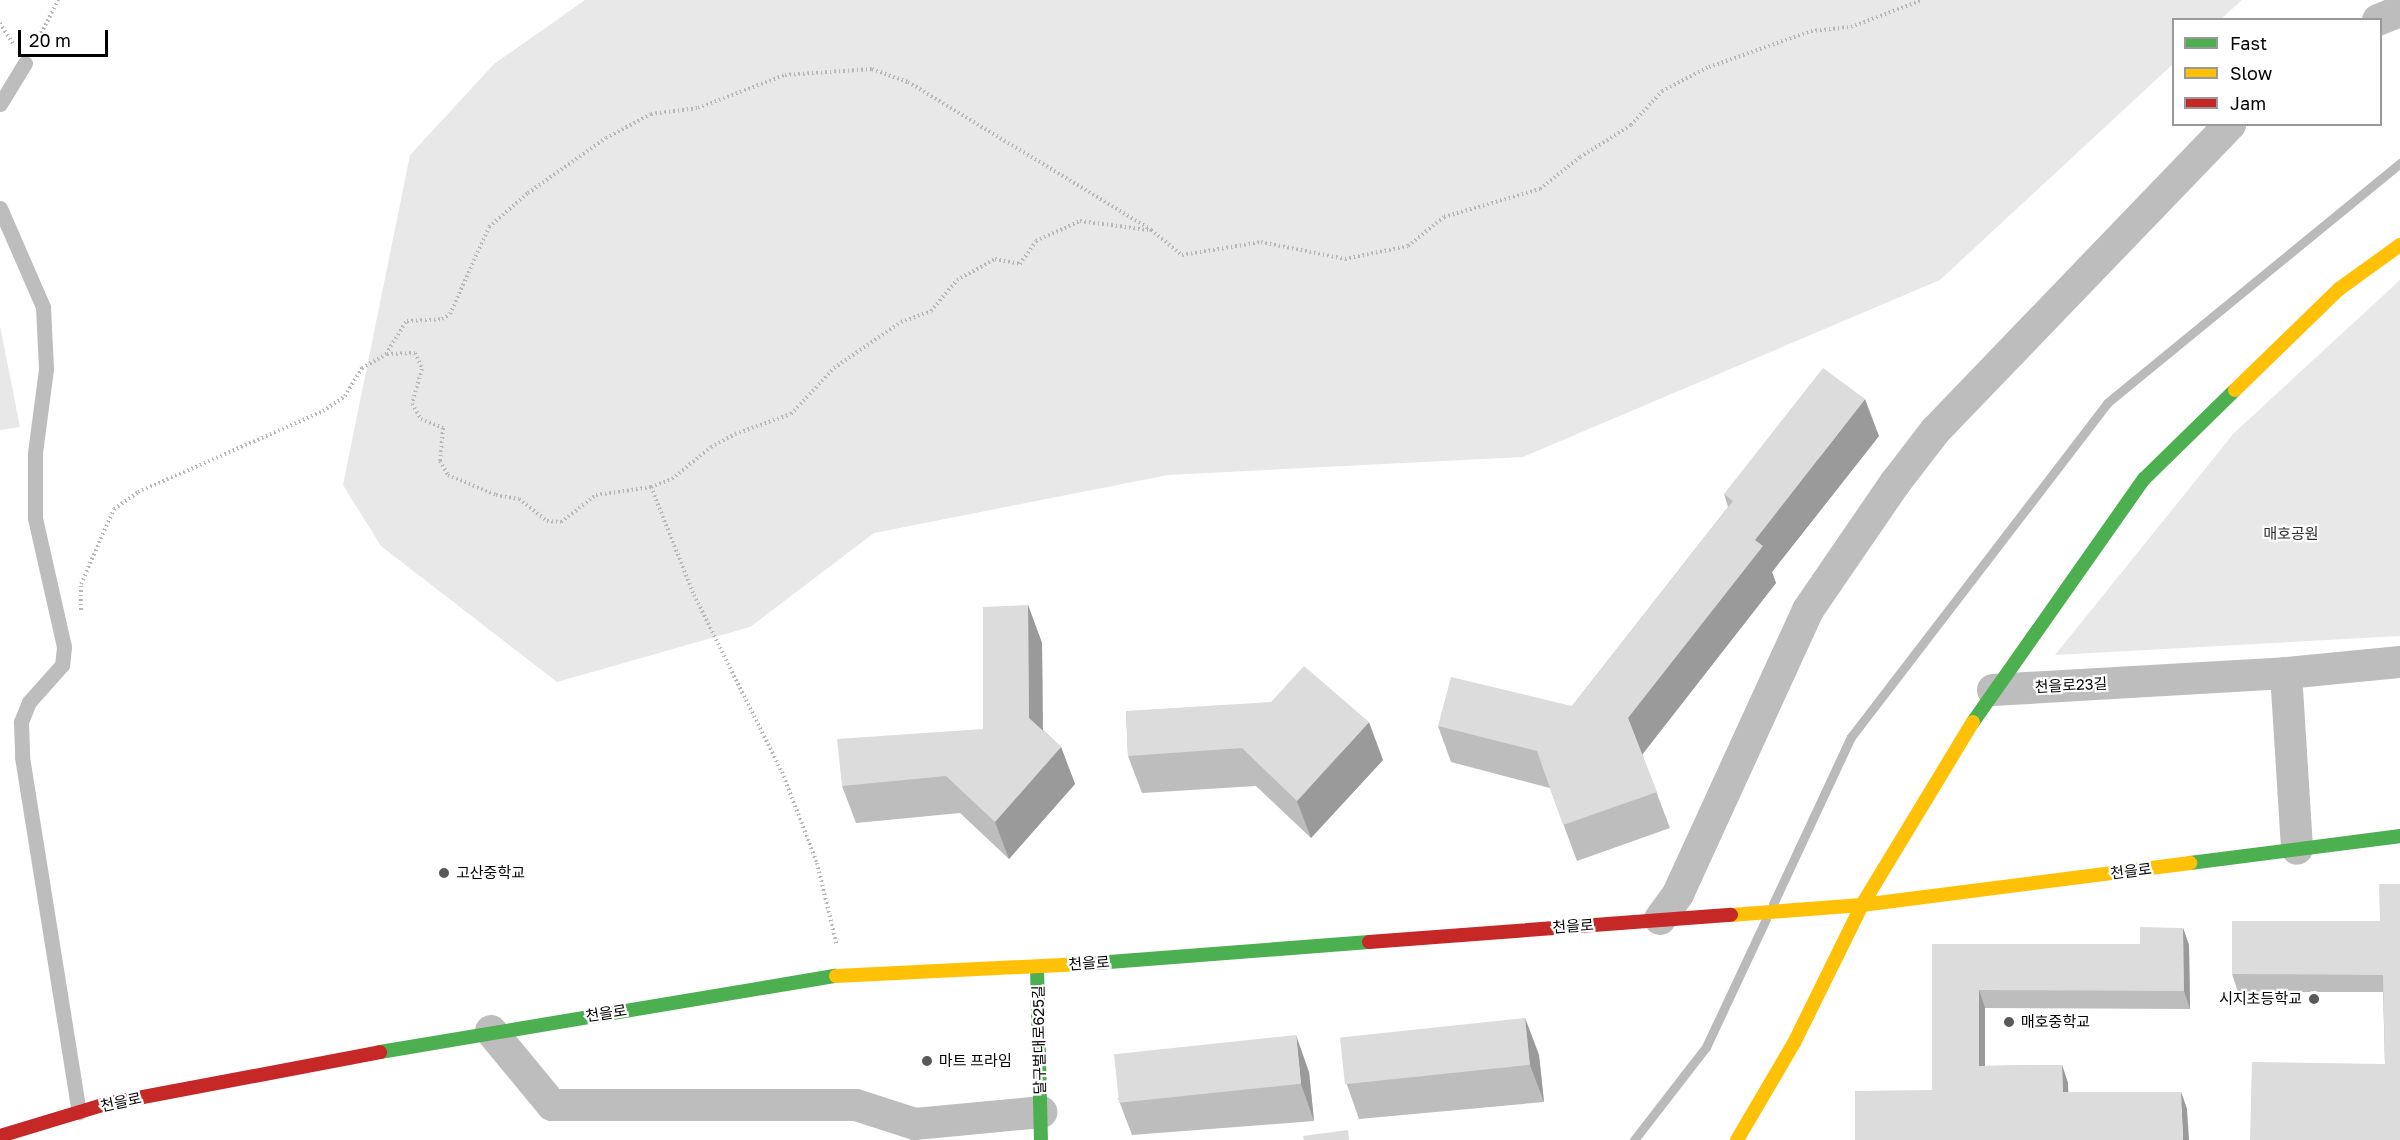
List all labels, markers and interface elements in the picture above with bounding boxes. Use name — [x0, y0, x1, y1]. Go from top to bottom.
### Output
scale bar — [21, 18, 111, 56]
legend — [2172, 18, 2382, 126]
text: 20 m — [29, 29, 71, 51]
text: Fast — [2230, 32, 2267, 54]
text: Slow — [2230, 62, 2272, 84]
text: Jam — [2230, 92, 2266, 114]
park label: 매호공원 — [2263, 525, 2319, 543]
street label: 천을로23길 — [2034, 674, 2108, 696]
street label: 천을로 — [2109, 860, 2153, 882]
place label: 고산중학교 — [456, 864, 525, 882]
marker: 고산중학교 — [437, 866, 451, 880]
street label: 천을로 — [1552, 916, 1594, 936]
street label: 천을로 — [1068, 953, 1110, 973]
street label: 달구벌대로625길 — [1029, 985, 1049, 1095]
place label: 시지초등학교 — [2219, 990, 2302, 1008]
marker: 시지초등학교 — [2307, 992, 2321, 1006]
street label: 천을로 — [584, 1001, 628, 1025]
place label: 매호중학교 — [2021, 1013, 2090, 1031]
marker: 매호중학교 — [2002, 1015, 2016, 1029]
place label: 마트 프라임 — [939, 1052, 1012, 1070]
marker: 마트 프라임 — [920, 1054, 934, 1068]
street label: 천을로 — [99, 1089, 143, 1115]

